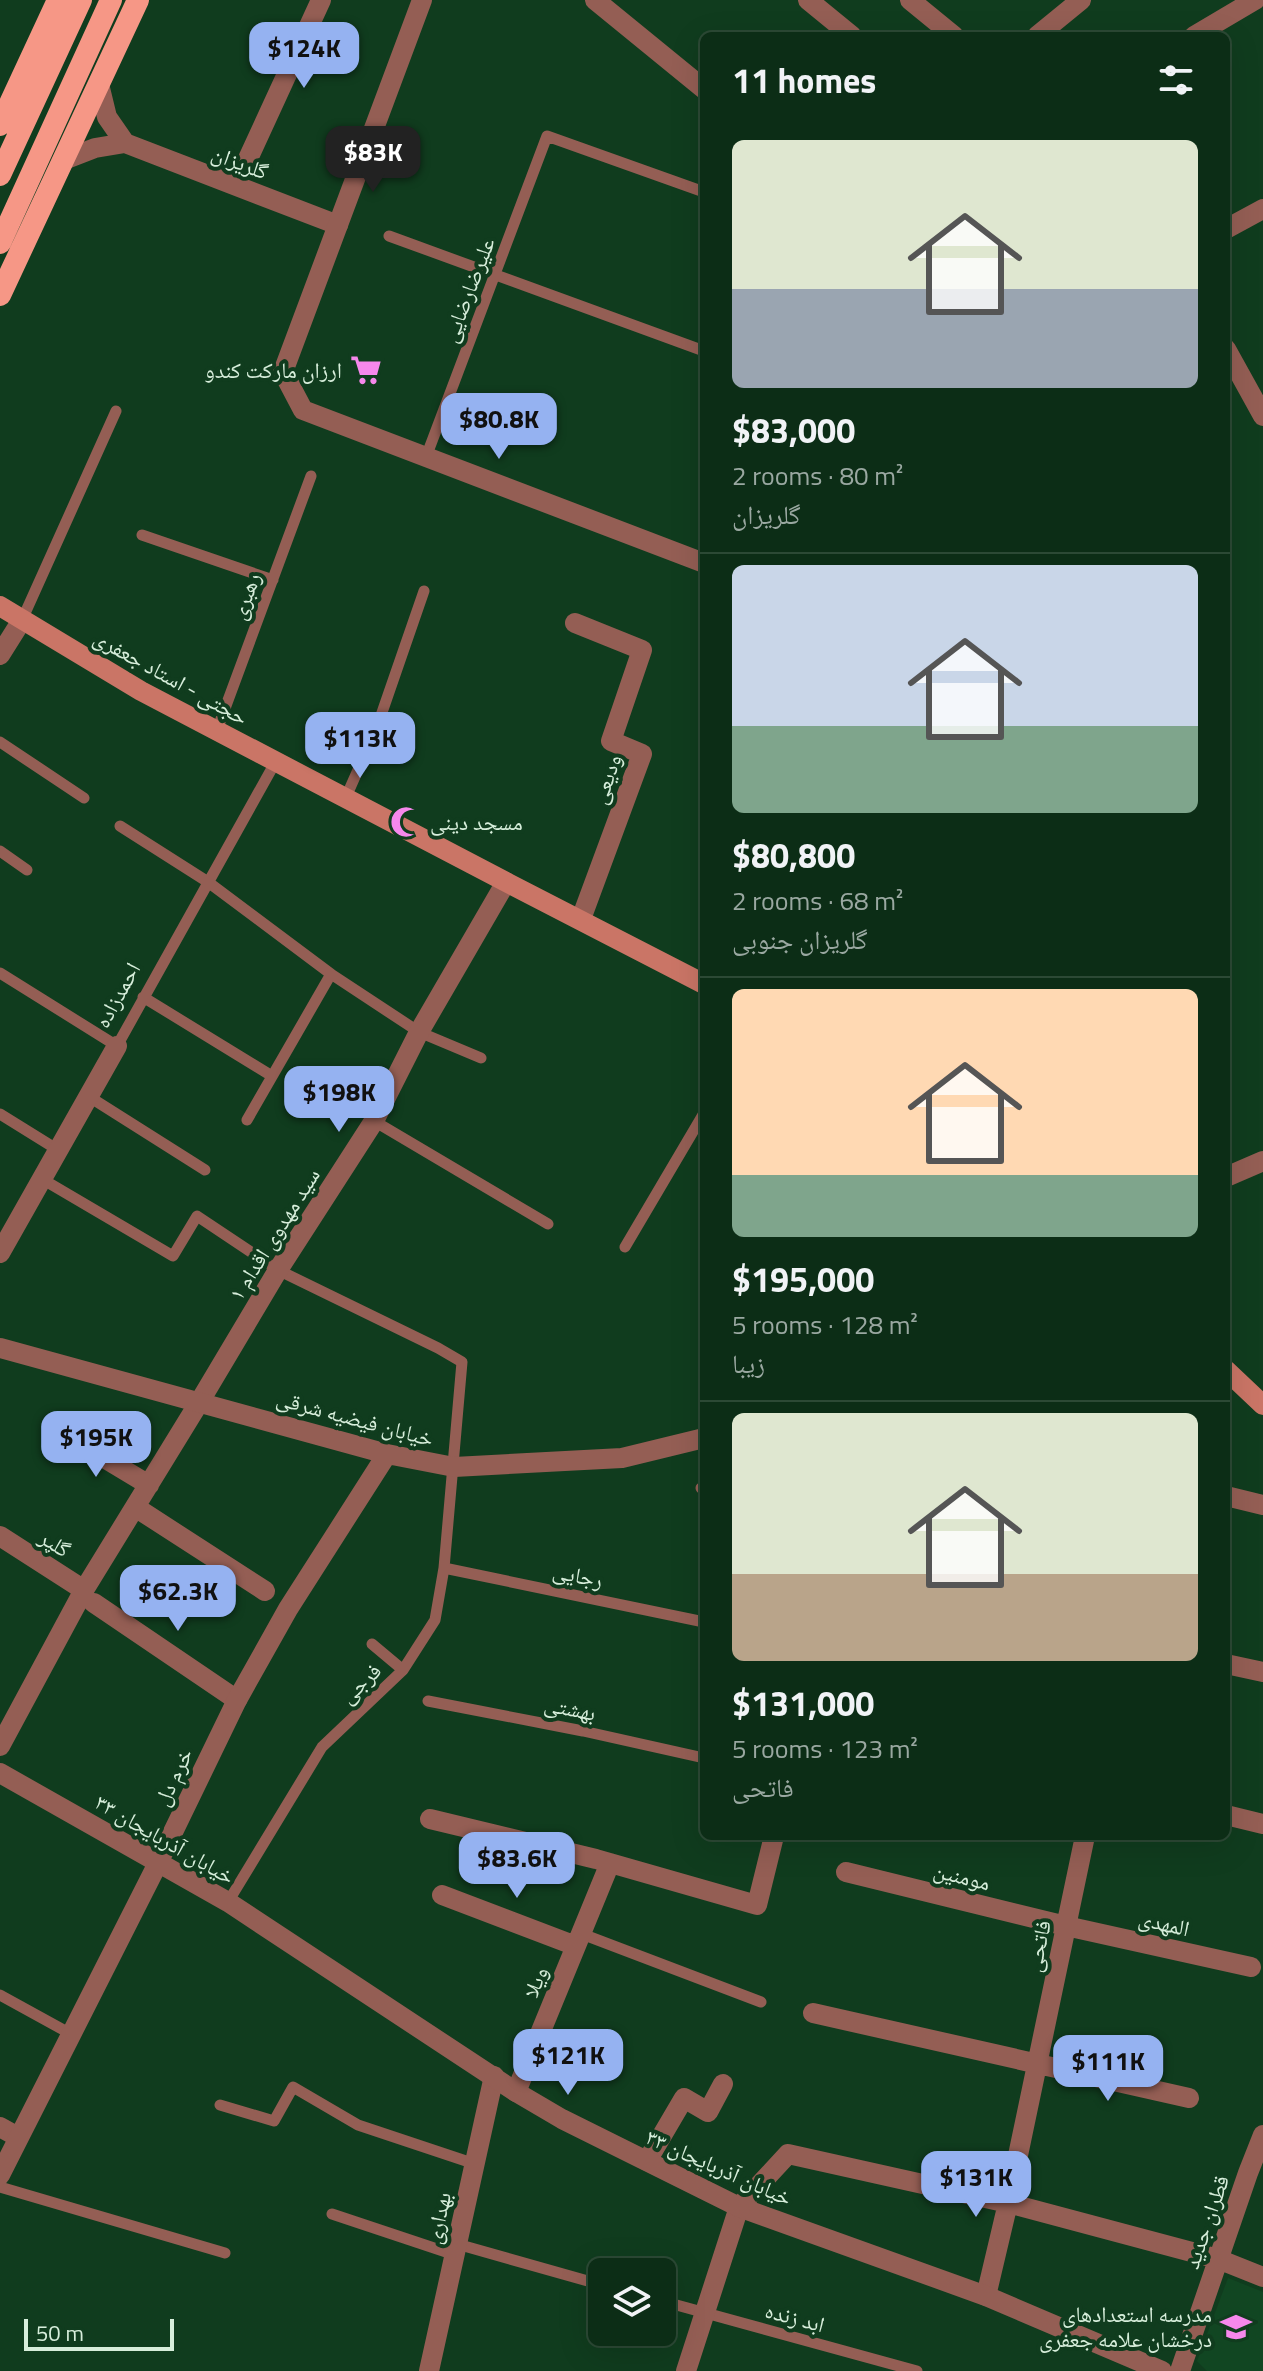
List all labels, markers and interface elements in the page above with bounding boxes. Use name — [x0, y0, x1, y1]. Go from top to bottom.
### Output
pin: $124K — [248, 22, 360, 90]
text: $124K — [267, 28, 341, 67]
text: 11 homes — [732, 54, 876, 106]
icon: filters — [1154, 58, 1198, 102]
pin: $83K — [326, 126, 420, 194]
text: $83K — [343, 132, 403, 171]
street label: گلریزان — [207, 136, 273, 188]
icon: home — [893, 192, 1037, 336]
street label: علیرضارضایی — [432, 232, 504, 348]
place label: ارزان مارکت کندو — [204, 353, 342, 387]
supermarket icon: ارزان مارکت کندو — [349, 353, 383, 387]
pin: $80.8K — [434, 393, 564, 461]
text: $80.8K — [459, 399, 539, 438]
text: $83,000 — [732, 404, 855, 456]
text: 2 rooms · 80 m² — [732, 456, 903, 495]
text: گلریزان — [732, 495, 801, 534]
street label: رهبری — [221, 567, 269, 625]
icon: home — [893, 617, 1037, 761]
street label: حجتی - استاد جعفری — [87, 620, 255, 734]
pin: $113K — [304, 712, 416, 780]
text: $113K — [323, 718, 397, 757]
street label: ودیعی — [582, 749, 630, 809]
mosque icon: مسجد دینی — [389, 805, 423, 839]
place label: مسجد دینی — [430, 805, 523, 839]
text: $80,800 — [732, 829, 855, 881]
text: 2 rooms · 68 m² — [732, 881, 903, 920]
text: گلریزان جنوبی — [732, 920, 868, 959]
street label: احمدزاده — [85, 956, 149, 1034]
icon: home — [893, 1041, 1037, 1185]
pin: $198K — [283, 1066, 395, 1134]
text: $198K — [302, 1072, 376, 1111]
street label: سید مهدوی اقدام ۱ — [220, 1161, 328, 1307]
text: $195,000 — [732, 1253, 874, 1305]
text: 5 rooms · 128 m² — [732, 1305, 918, 1344]
text: زیبا — [732, 1344, 765, 1383]
street label: خیابان فیضیه شرقی — [273, 1381, 437, 1455]
pin: $195K — [40, 1411, 152, 1479]
text: $195K — [59, 1417, 133, 1456]
icon: home — [893, 1465, 1037, 1609]
street label: گلپر — [32, 1520, 77, 1566]
street label: رجایی — [550, 1553, 606, 1597]
pin: $62.3K — [113, 1565, 243, 1633]
text: $62.3K — [138, 1571, 218, 1610]
street label: فرجی — [331, 1654, 389, 1712]
text: $131,000 — [732, 1677, 874, 1729]
street label: بهشتی — [541, 1686, 599, 1730]
text: 5 rooms · 123 m² — [732, 1729, 918, 1768]
street label: خرم دل — [144, 1742, 202, 1812]
text: فاتحی — [732, 1768, 794, 1807]
street label: خیابان آذربایجان ۳۳ — [89, 1785, 241, 1893]
pin: $83.6K — [452, 1832, 582, 1900]
text: $83.6K — [477, 1838, 557, 1877]
street label: مومنین — [930, 1853, 994, 1899]
street label: المهدی — [1135, 1901, 1193, 1945]
street label: فاتحی — [1016, 1917, 1060, 1975]
street label: ویلا — [513, 1961, 557, 2003]
pin: $121K — [512, 2029, 624, 2097]
text: $121K — [531, 2035, 605, 2074]
pin: $111K — [1052, 2035, 1164, 2103]
text: $111K — [1071, 2041, 1145, 2080]
street label: خیابان آذربایجان ۳۳ — [641, 2120, 797, 2214]
pin: $131K — [920, 2151, 1032, 2219]
text: $131K — [939, 2157, 1013, 2196]
street label: قطران جدید — [1174, 2170, 1238, 2274]
street label: بهداری — [416, 2189, 460, 2247]
map controls — [588, 2258, 676, 2346]
button: layers — [588, 2258, 676, 2346]
street label: ابد زنده — [761, 2293, 829, 2341]
place label: مدرسه استعدادهای درخشان علامه جعفری — [1039, 2297, 1212, 2356]
school or university icon: مدرسه استعدادهای درخشان علامه جعفری — [1219, 2310, 1253, 2344]
scale bar — [24, 2315, 174, 2351]
text: 50 m — [36, 2316, 84, 2350]

